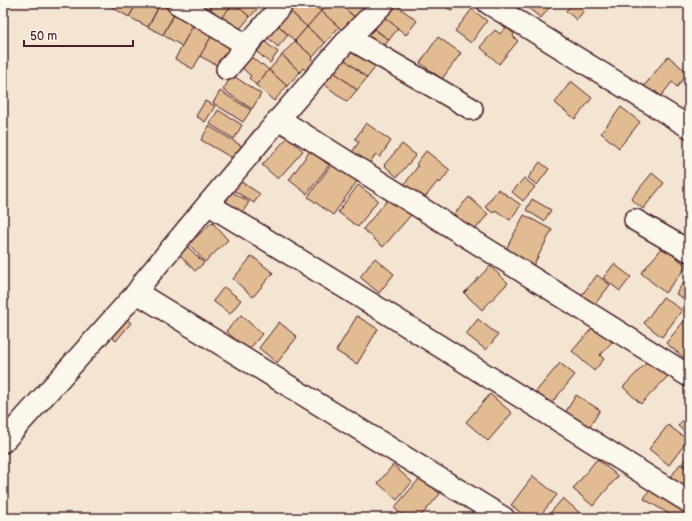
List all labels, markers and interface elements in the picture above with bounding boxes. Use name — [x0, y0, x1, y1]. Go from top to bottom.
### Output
scale bar — [24, 22, 133, 48]
text: 50 m — [30, 29, 57, 44]

